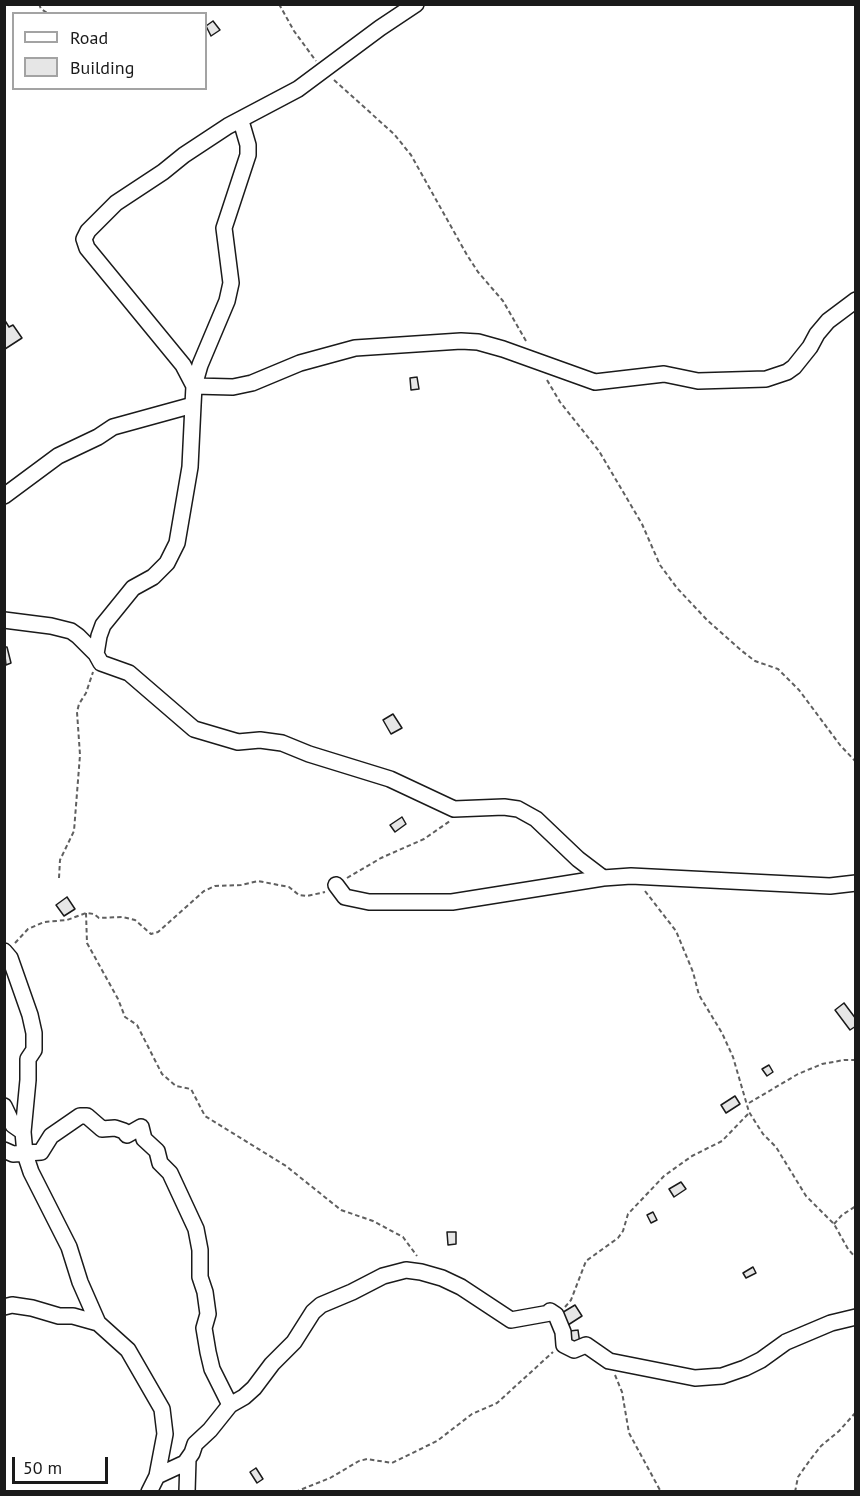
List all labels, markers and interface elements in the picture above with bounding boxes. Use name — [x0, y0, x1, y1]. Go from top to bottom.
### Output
legend — [12, 12, 207, 90]
text: Road — [70, 26, 108, 49]
text: Building — [70, 56, 134, 79]
scale bar — [15, 1445, 111, 1483]
text: 50 m — [23, 1456, 62, 1479]

